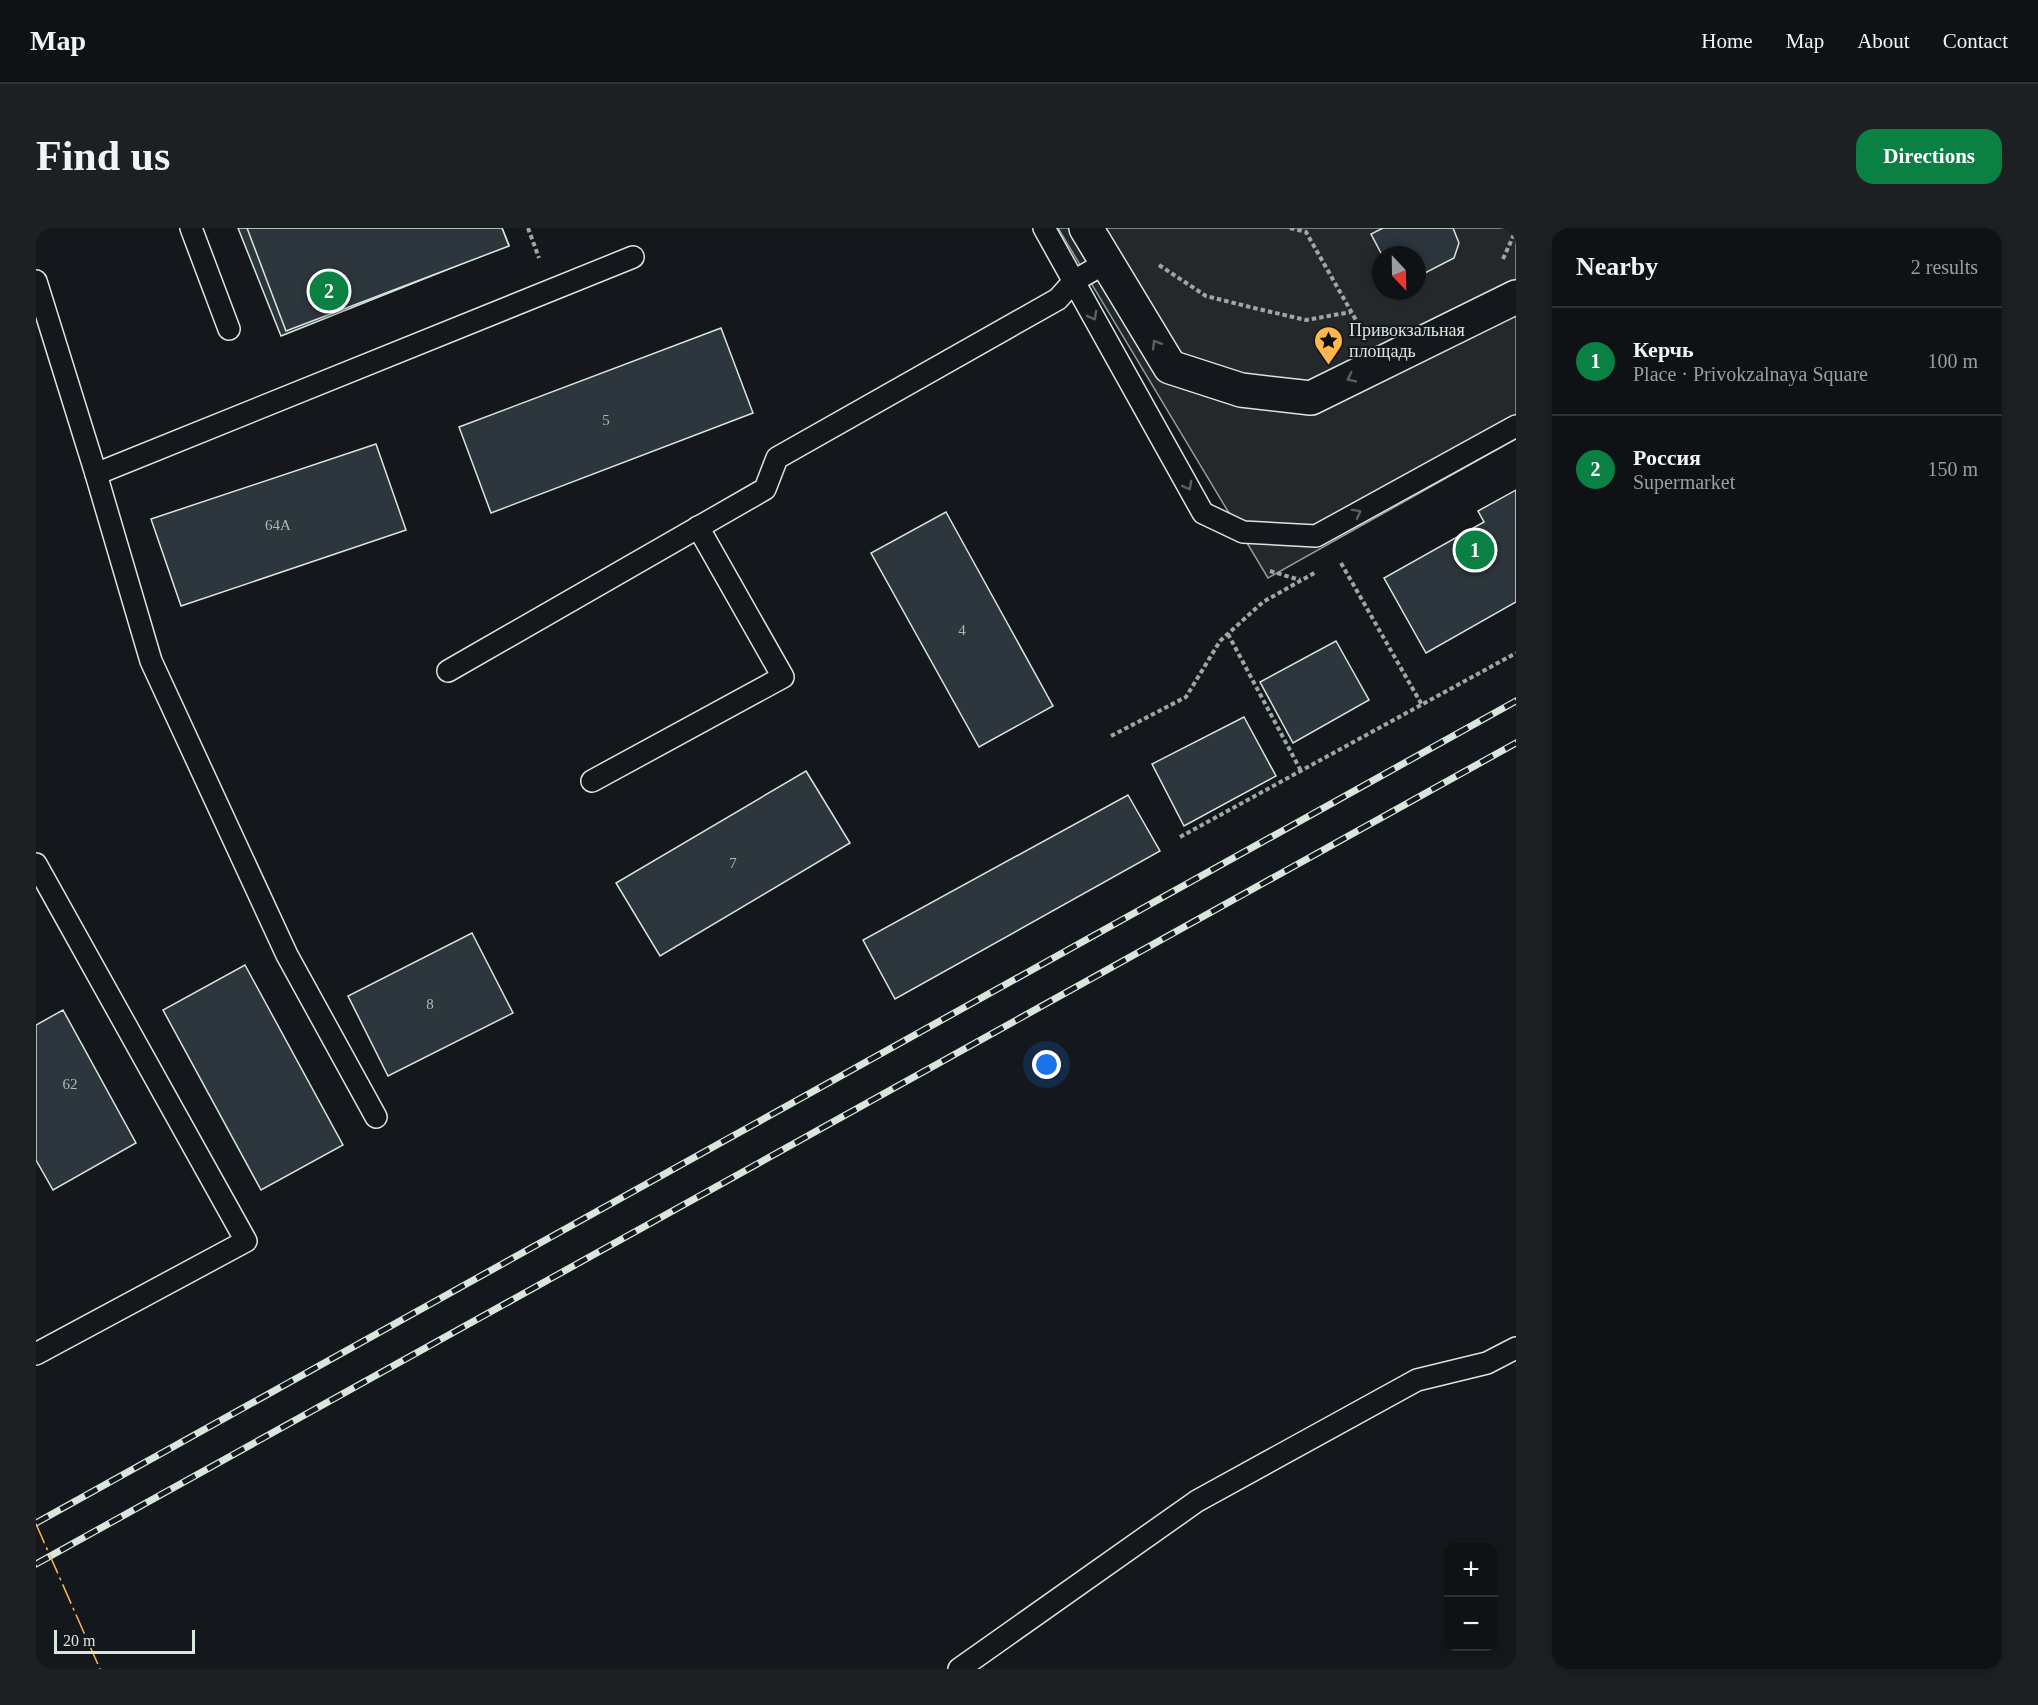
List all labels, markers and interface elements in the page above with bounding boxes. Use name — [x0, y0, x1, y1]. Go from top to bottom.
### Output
text: Map — [30, 25, 86, 56]
text: Home — [1701, 29, 1753, 53]
text: Map — [1786, 29, 1824, 53]
text: About — [1857, 29, 1910, 53]
text: Contact — [1943, 29, 2008, 53]
button: Directions — [1856, 129, 2002, 184]
text: Find us — [36, 133, 170, 179]
north arrow — [1372, 246, 1426, 300]
text: Nearby — [1576, 252, 1658, 281]
text: 2 results — [1911, 256, 1978, 278]
pin: 2 — [310, 268, 348, 314]
one-way arrow — [1086, 310, 1097, 320]
place label: Привокзальная площадь — [1349, 320, 1465, 361]
place icon: Привокзальная площадь — [1312, 324, 1344, 366]
text: Керчь — [1633, 337, 1694, 362]
one-way arrow — [1152, 340, 1164, 350]
text: 1 — [1591, 350, 1601, 372]
text: 100 m — [1927, 350, 1978, 372]
text: Place · Privokzalnaya Square — [1633, 363, 1868, 385]
one-way arrow — [1346, 371, 1357, 383]
house number: 5 — [602, 412, 610, 428]
text: Россия — [1633, 445, 1701, 470]
text: 2 — [1591, 458, 1601, 480]
text: 150 m — [1927, 458, 1978, 480]
text: Supermarket — [1633, 471, 1735, 493]
one-way arrow — [1181, 480, 1192, 490]
one-way arrow — [1351, 509, 1361, 521]
house number: 64А — [265, 517, 291, 533]
pin: 1 — [1456, 528, 1494, 572]
house number: 4 — [958, 622, 966, 638]
house number: 7 — [729, 855, 737, 871]
house number: 8 — [426, 996, 434, 1012]
your location — [1032, 1050, 1061, 1079]
house number: 62 — [63, 1076, 78, 1092]
map controls — [1444, 1543, 1498, 1651]
button: + — [1444, 1543, 1498, 1597]
button: − — [1444, 1597, 1498, 1651]
scale bar — [54, 1627, 195, 1654]
text: 20 m — [63, 1632, 95, 1649]

